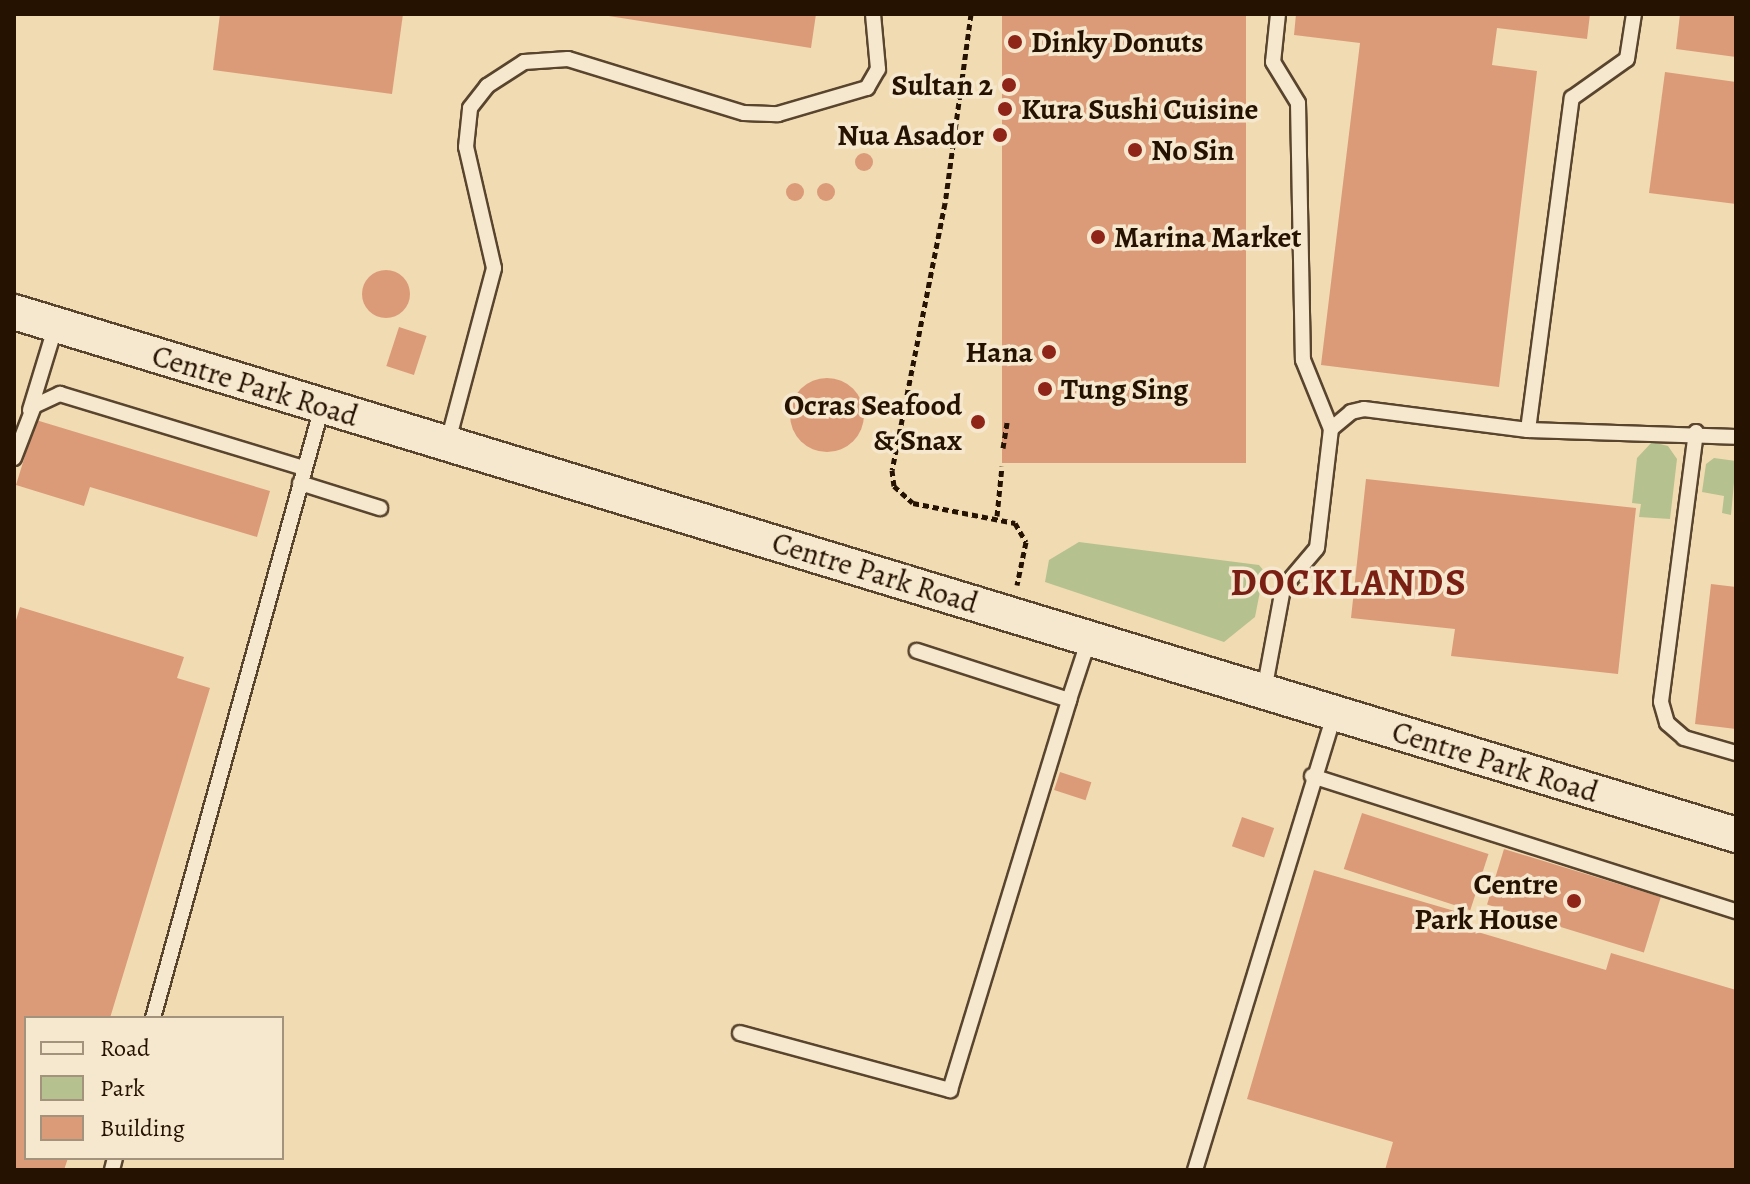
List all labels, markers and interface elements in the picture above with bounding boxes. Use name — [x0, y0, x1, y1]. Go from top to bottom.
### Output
place label: Dinky Donuts — [1031, 24, 1204, 60]
marker: Dinky Donuts — [1006, 33, 1024, 51]
place label: Sultan 2 — [892, 67, 993, 103]
marker: Sultan 2 — [1000, 76, 1018, 94]
place label: Kura Sushi Cuisine — [1021, 91, 1258, 127]
marker: Kura Sushi Cuisine — [996, 100, 1014, 118]
place label: Nua Asador — [837, 117, 984, 153]
marker: Nua Asador — [991, 126, 1009, 144]
place label: No Sin — [1151, 132, 1234, 168]
marker: No Sin — [1126, 141, 1144, 159]
place label: Marina Market — [1114, 219, 1301, 255]
marker: Marina Market — [1089, 228, 1107, 246]
place label: Hana — [965, 334, 1033, 370]
street label: Centre Park Road — [148, 338, 362, 434]
marker: Hana — [1040, 343, 1058, 361]
place label: Tung Sing — [1061, 371, 1188, 407]
marker: Tung Sing — [1036, 380, 1054, 398]
place label: Ocras Seafood & Snax — [784, 387, 962, 458]
marker: Ocras Seafood & Snax — [969, 413, 987, 431]
street label: Centre Park Road — [768, 525, 982, 621]
district label: DOCKLANDS — [1230, 560, 1468, 606]
street label: Centre Park Road — [1388, 714, 1602, 810]
place label: Centre Park House — [1414, 866, 1558, 936]
marker: Centre Park House — [1565, 892, 1583, 910]
legend — [24, 1016, 284, 1160]
text: Road — [100, 1032, 150, 1064]
text: Park — [100, 1072, 145, 1104]
text: Building — [100, 1112, 185, 1144]

